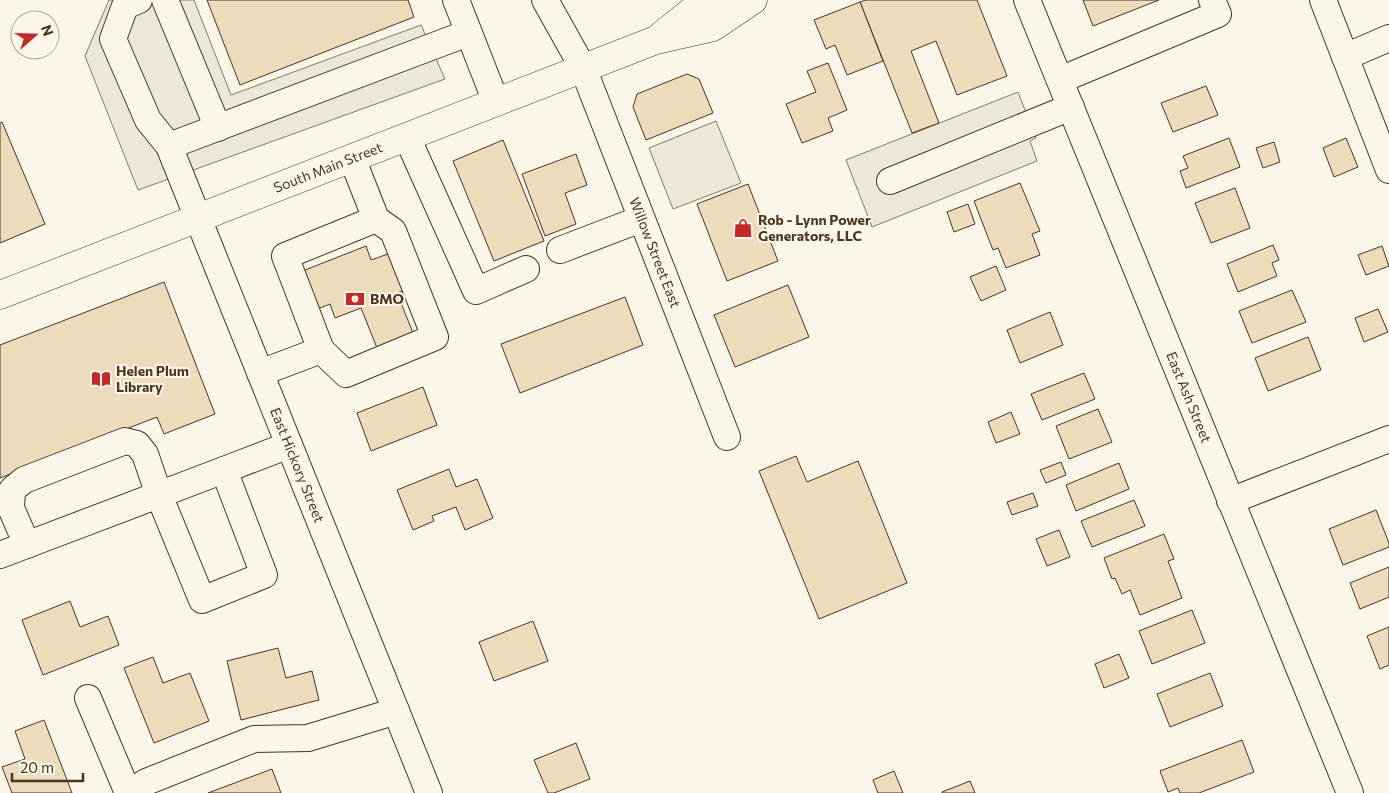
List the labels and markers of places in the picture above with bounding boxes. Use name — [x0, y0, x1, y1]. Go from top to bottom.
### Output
place label: Rob - Lynn Power Generators, LLC — [758, 211, 871, 244]
shop icon: Rob - Lynn Power Generators, LLC — [732, 217, 754, 239]
bank icon: BMO — [344, 288, 366, 310]
place label: BMO — [370, 290, 404, 307]
place label: Helen Plum Library — [116, 362, 189, 395]
library icon: Helen Plum Library — [90, 368, 112, 390]

